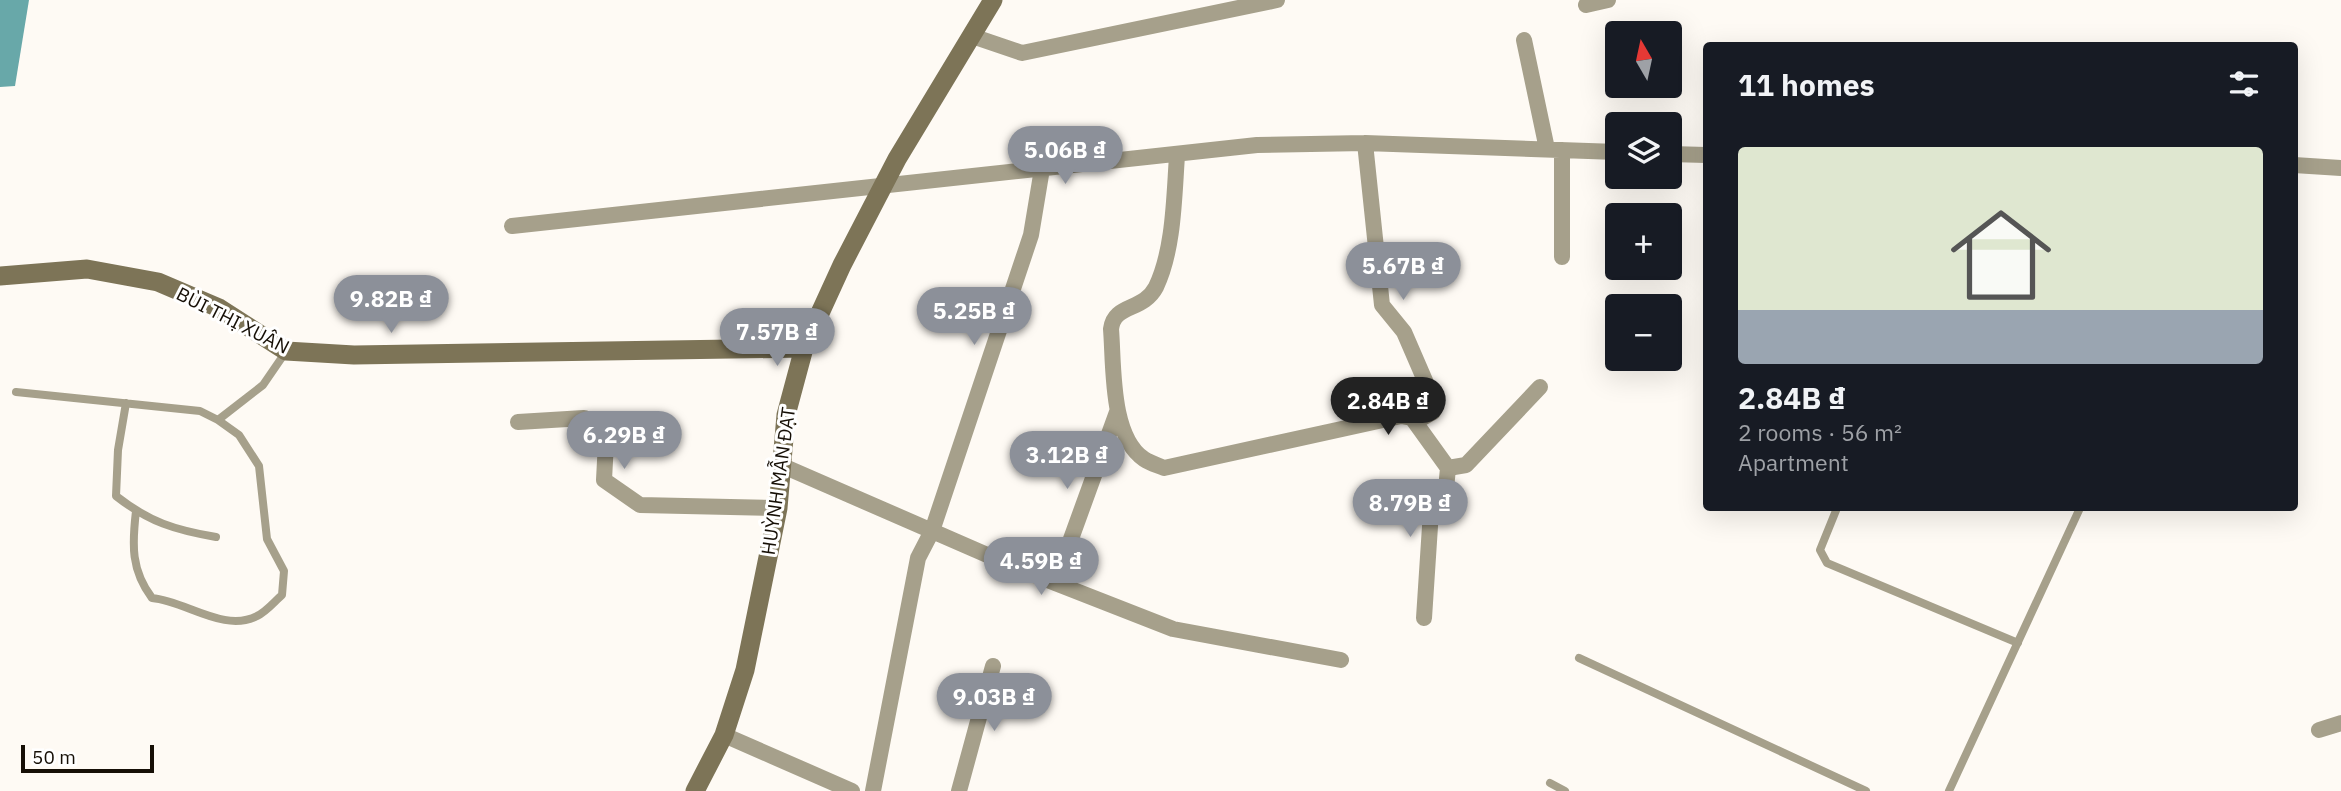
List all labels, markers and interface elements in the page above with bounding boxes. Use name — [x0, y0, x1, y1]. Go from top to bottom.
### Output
north arrow — [1605, 21, 1682, 98]
map controls — [1605, 21, 1682, 371]
text: 11 homes — [1738, 65, 1875, 104]
icon: filters — [2225, 65, 2263, 103]
button: layers — [1605, 112, 1682, 189]
pin: 5.06B ₫ — [1000, 127, 1130, 186]
text: 5.06B ₫ — [1024, 134, 1106, 164]
icon: home — [1938, 192, 2064, 318]
button: + — [1605, 203, 1682, 280]
pin: 5.67B ₫ — [1338, 243, 1468, 302]
text: 5.67B ₫ — [1362, 250, 1444, 280]
pin: 9.82B ₫ — [326, 276, 456, 335]
street label: BÙI THỊ XUÂN — [172, 281, 294, 359]
text: 9.82B ₫ — [350, 283, 432, 313]
pin: 5.25B ₫ — [909, 288, 1039, 347]
button: − — [1605, 294, 1682, 371]
text: 5.25B ₫ — [933, 295, 1015, 325]
pin: 7.57B ₫ — [712, 308, 842, 368]
text: 7.57B ₫ — [736, 316, 818, 346]
pin: 2.84B ₫ — [1323, 378, 1453, 437]
text: 2.84B ₫ — [1738, 378, 1846, 417]
text: 2.84B ₫ — [1347, 385, 1429, 415]
street label: HUỲNH MẪN ĐẠT — [755, 405, 800, 556]
pin: 6.29B ₫ — [559, 412, 689, 471]
text: 2 rooms · 56 m² — [1738, 417, 1902, 447]
text: 6.29B ₫ — [583, 419, 665, 449]
pin: 3.12B ₫ — [1002, 432, 1132, 491]
text: 3.12B ₫ — [1026, 439, 1108, 469]
text: Apartment — [1738, 447, 1849, 477]
pin: 8.79B ₫ — [1345, 480, 1475, 539]
text: 8.79B ₫ — [1369, 487, 1451, 517]
pin: 4.59B ₫ — [976, 538, 1106, 597]
text: 4.59B ₫ — [1000, 545, 1082, 575]
pin: 9.03B ₫ — [929, 674, 1059, 733]
text: 9.03B ₫ — [953, 681, 1035, 711]
scale bar — [21, 742, 154, 774]
text: 50 m — [32, 745, 76, 769]

